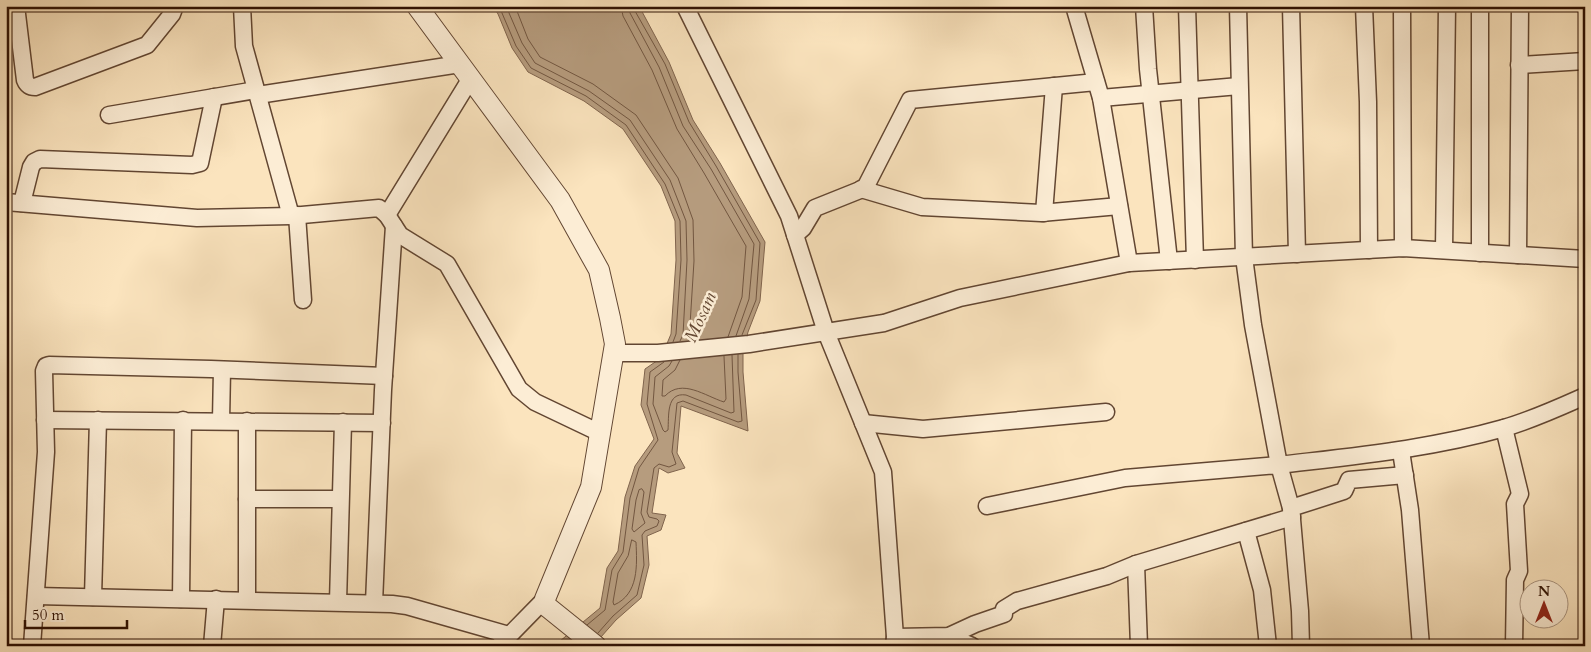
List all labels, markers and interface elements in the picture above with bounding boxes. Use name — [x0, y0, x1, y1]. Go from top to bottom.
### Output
water label: Mosam — [678, 288, 723, 346]
north arrow — [1518, 580, 1568, 630]
text: N — [1538, 582, 1550, 601]
scale bar — [25, 597, 128, 629]
text: 50 m — [32, 605, 64, 625]

